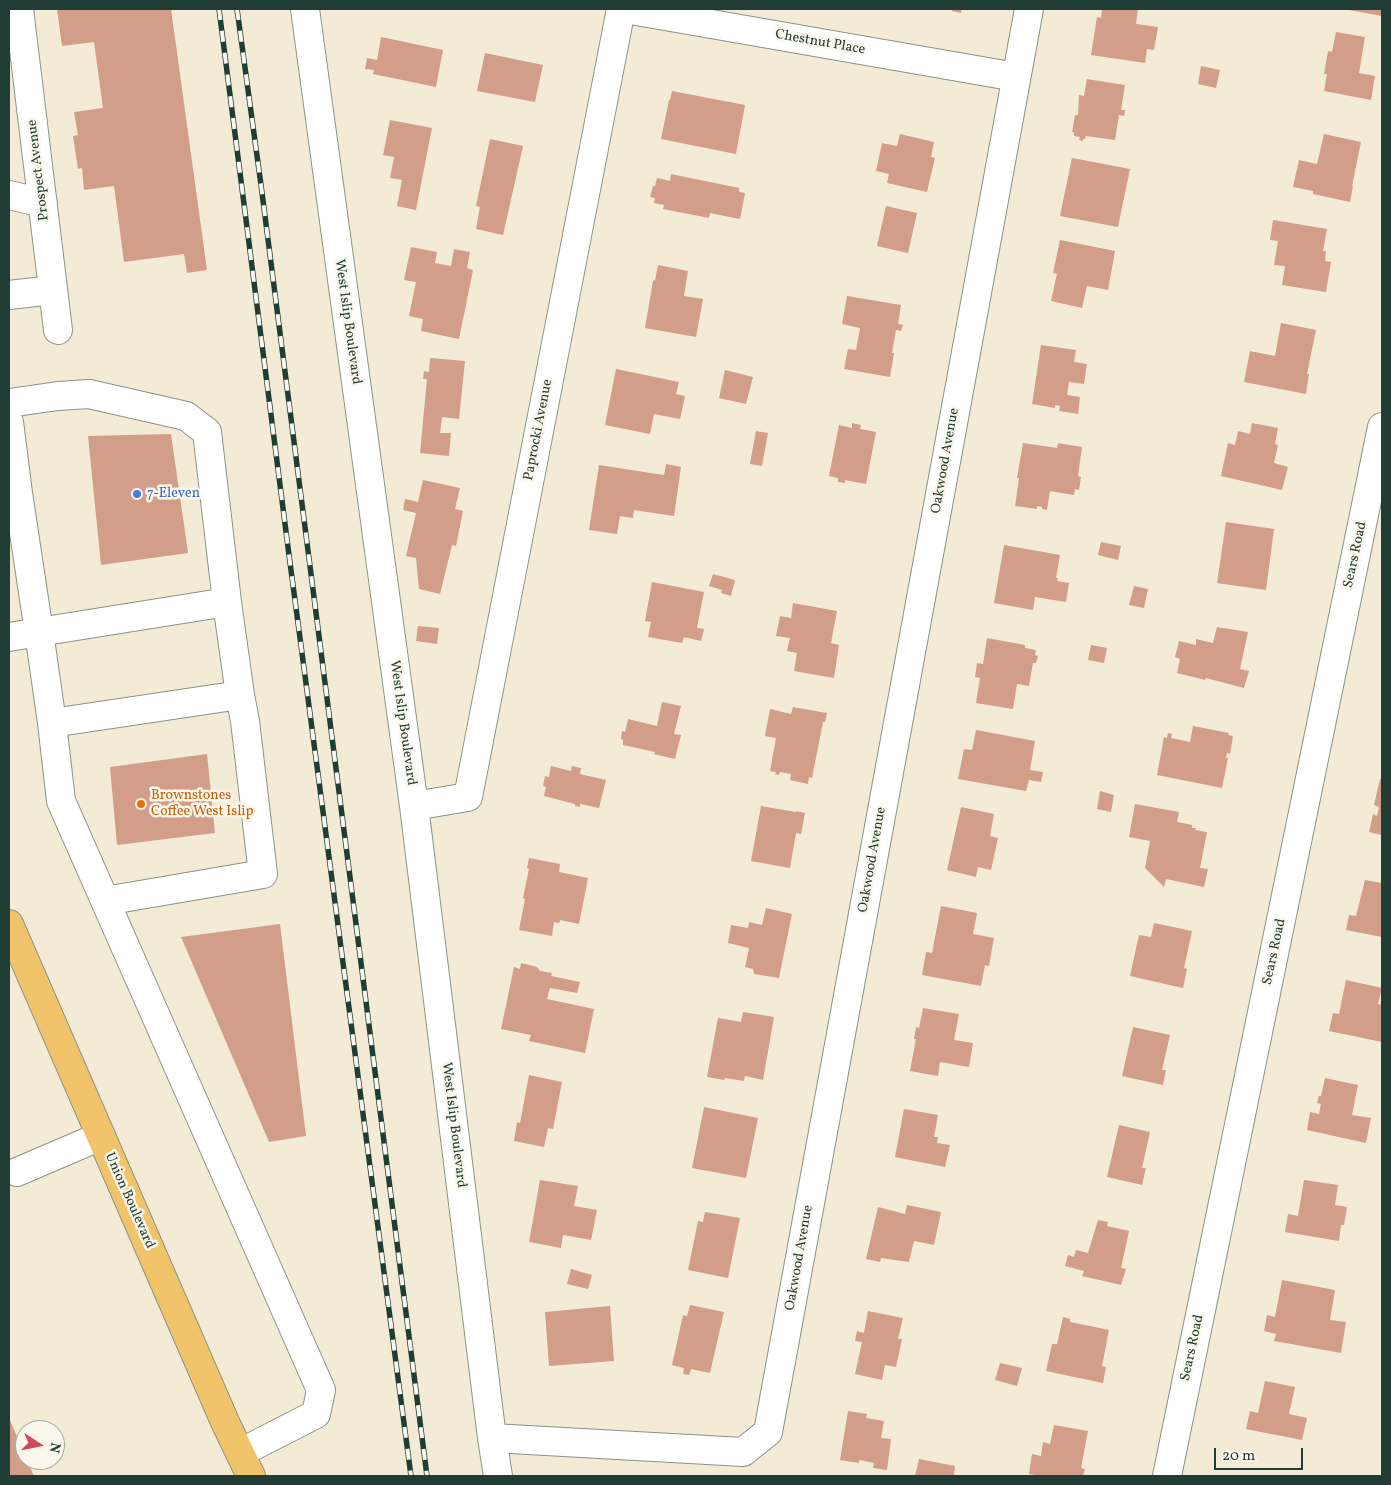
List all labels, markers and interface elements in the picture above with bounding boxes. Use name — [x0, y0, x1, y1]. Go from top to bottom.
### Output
street label: Chestnut Place — [774, 27, 866, 59]
street label: Prospect Avenue — [24, 118, 54, 222]
street label: West Islip Boulevard — [330, 258, 364, 386]
street label: Paprocki Avenue — [521, 378, 557, 482]
street label: Oakwood Avenue — [928, 407, 964, 515]
place label: 7-Eleven — [147, 486, 200, 502]
marker: 7-Eleven — [131, 488, 143, 500]
street label: Sears Road — [1341, 520, 1371, 590]
street label: West Islip Boulevard — [385, 659, 419, 787]
place label: Brownstones Coffee West Islip — [151, 788, 254, 820]
marker: Brownstones Coffee West Islip — [135, 798, 147, 810]
street label: Oakwood Avenue — [855, 806, 891, 914]
street label: Sears Road — [1260, 917, 1290, 987]
street label: West Islip Boulevard — [437, 1061, 469, 1189]
street label: Union Boulevard — [100, 1150, 158, 1252]
street label: Oakwood Avenue — [782, 1204, 818, 1312]
street label: Sears Road — [1178, 1313, 1208, 1383]
north arrow — [15, 1420, 65, 1470]
scale bar — [1216, 1438, 1305, 1470]
text: N — [44, 1441, 65, 1455]
text: 20 m — [1222, 1446, 1255, 1467]

